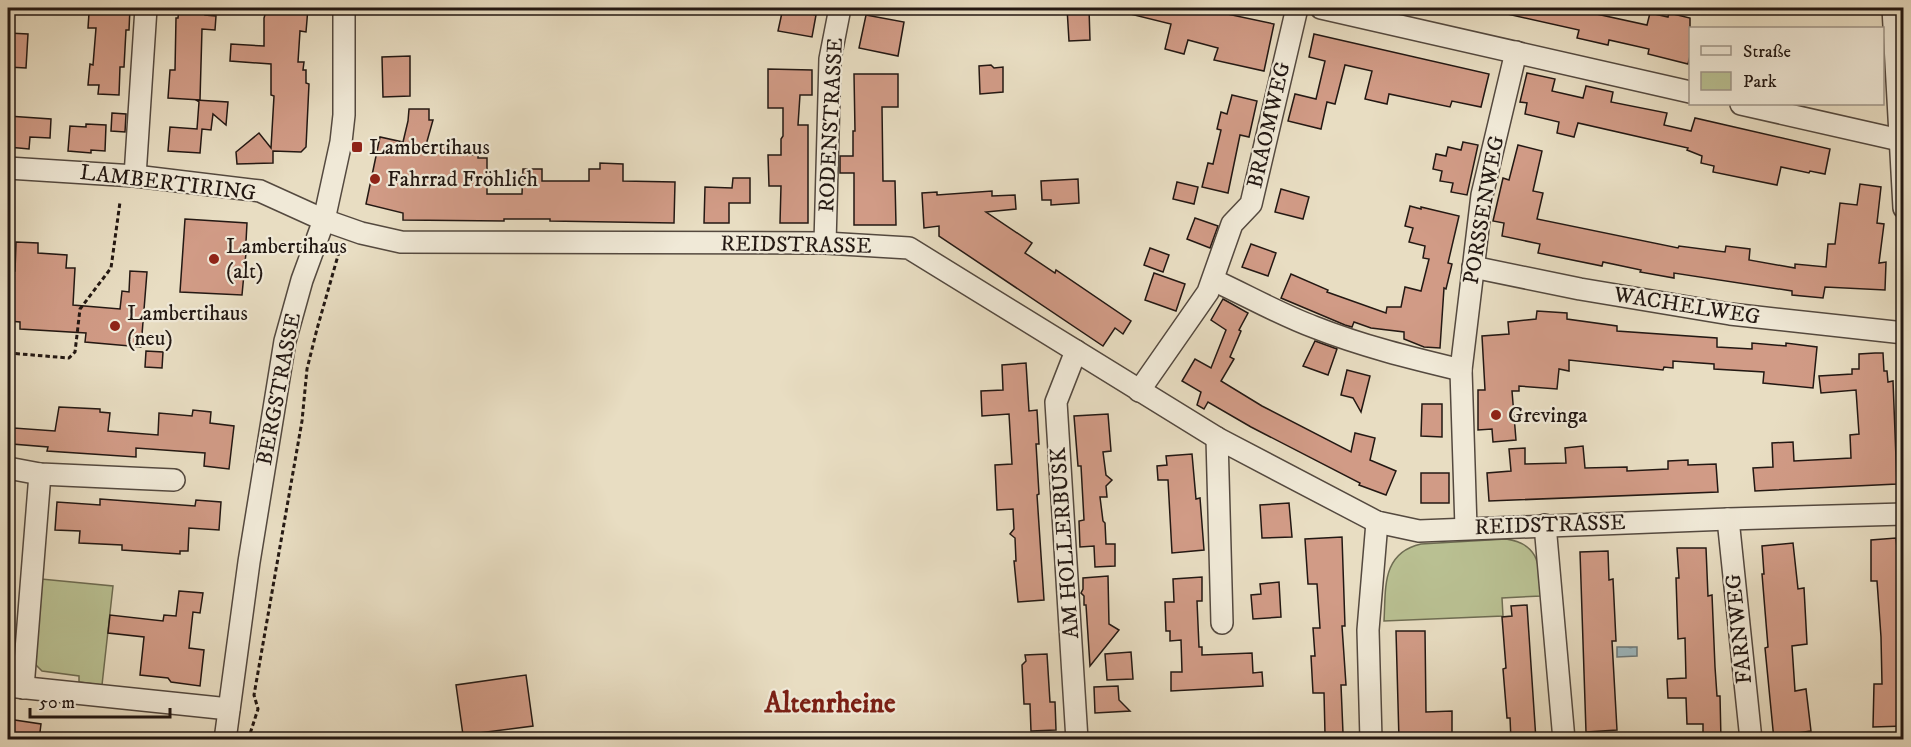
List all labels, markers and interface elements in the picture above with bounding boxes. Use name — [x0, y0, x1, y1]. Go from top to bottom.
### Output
legend — [1689, 27, 1884, 105]
street label: RODENSTRASSE — [813, 37, 849, 213]
text: Straße — [1743, 41, 1791, 63]
street label: BRAOMWEG — [1241, 59, 1297, 191]
text: Park — [1743, 71, 1777, 93]
place label: Lambertihaus — [369, 134, 490, 161]
street label: PORSSENWEG — [1458, 134, 1510, 286]
marker: Lambertihaus — [350, 140, 364, 154]
street label: LAMBERTIRING — [78, 159, 258, 207]
place label: Fahrrad Fröhlich — [387, 166, 539, 193]
marker: Fahrrad Fröhlich — [368, 172, 382, 186]
street label: REIDSTRASSE — [720, 230, 872, 260]
place label: Lambertihaus (alt) — [226, 233, 347, 285]
marker: Lambertihaus (alt) — [207, 252, 221, 266]
street label: WACHELWEG — [1611, 281, 1762, 331]
place label: Lambertihaus (neu) — [127, 300, 248, 352]
street label: BERGSTRASSE — [251, 310, 307, 468]
marker: Lambertihaus (neu) — [108, 319, 122, 333]
place label: Grevinga — [1508, 402, 1588, 429]
marker: Grevinga — [1489, 408, 1503, 422]
street label: AM HOLLERBUSK — [1045, 446, 1085, 640]
street label: REIDSTRASSE — [1474, 509, 1626, 541]
street label: FARNWEG — [1720, 573, 1758, 685]
scale bar — [30, 681, 170, 719]
district label: Altenrheine — [763, 686, 896, 721]
text: 50 m — [39, 692, 75, 714]

